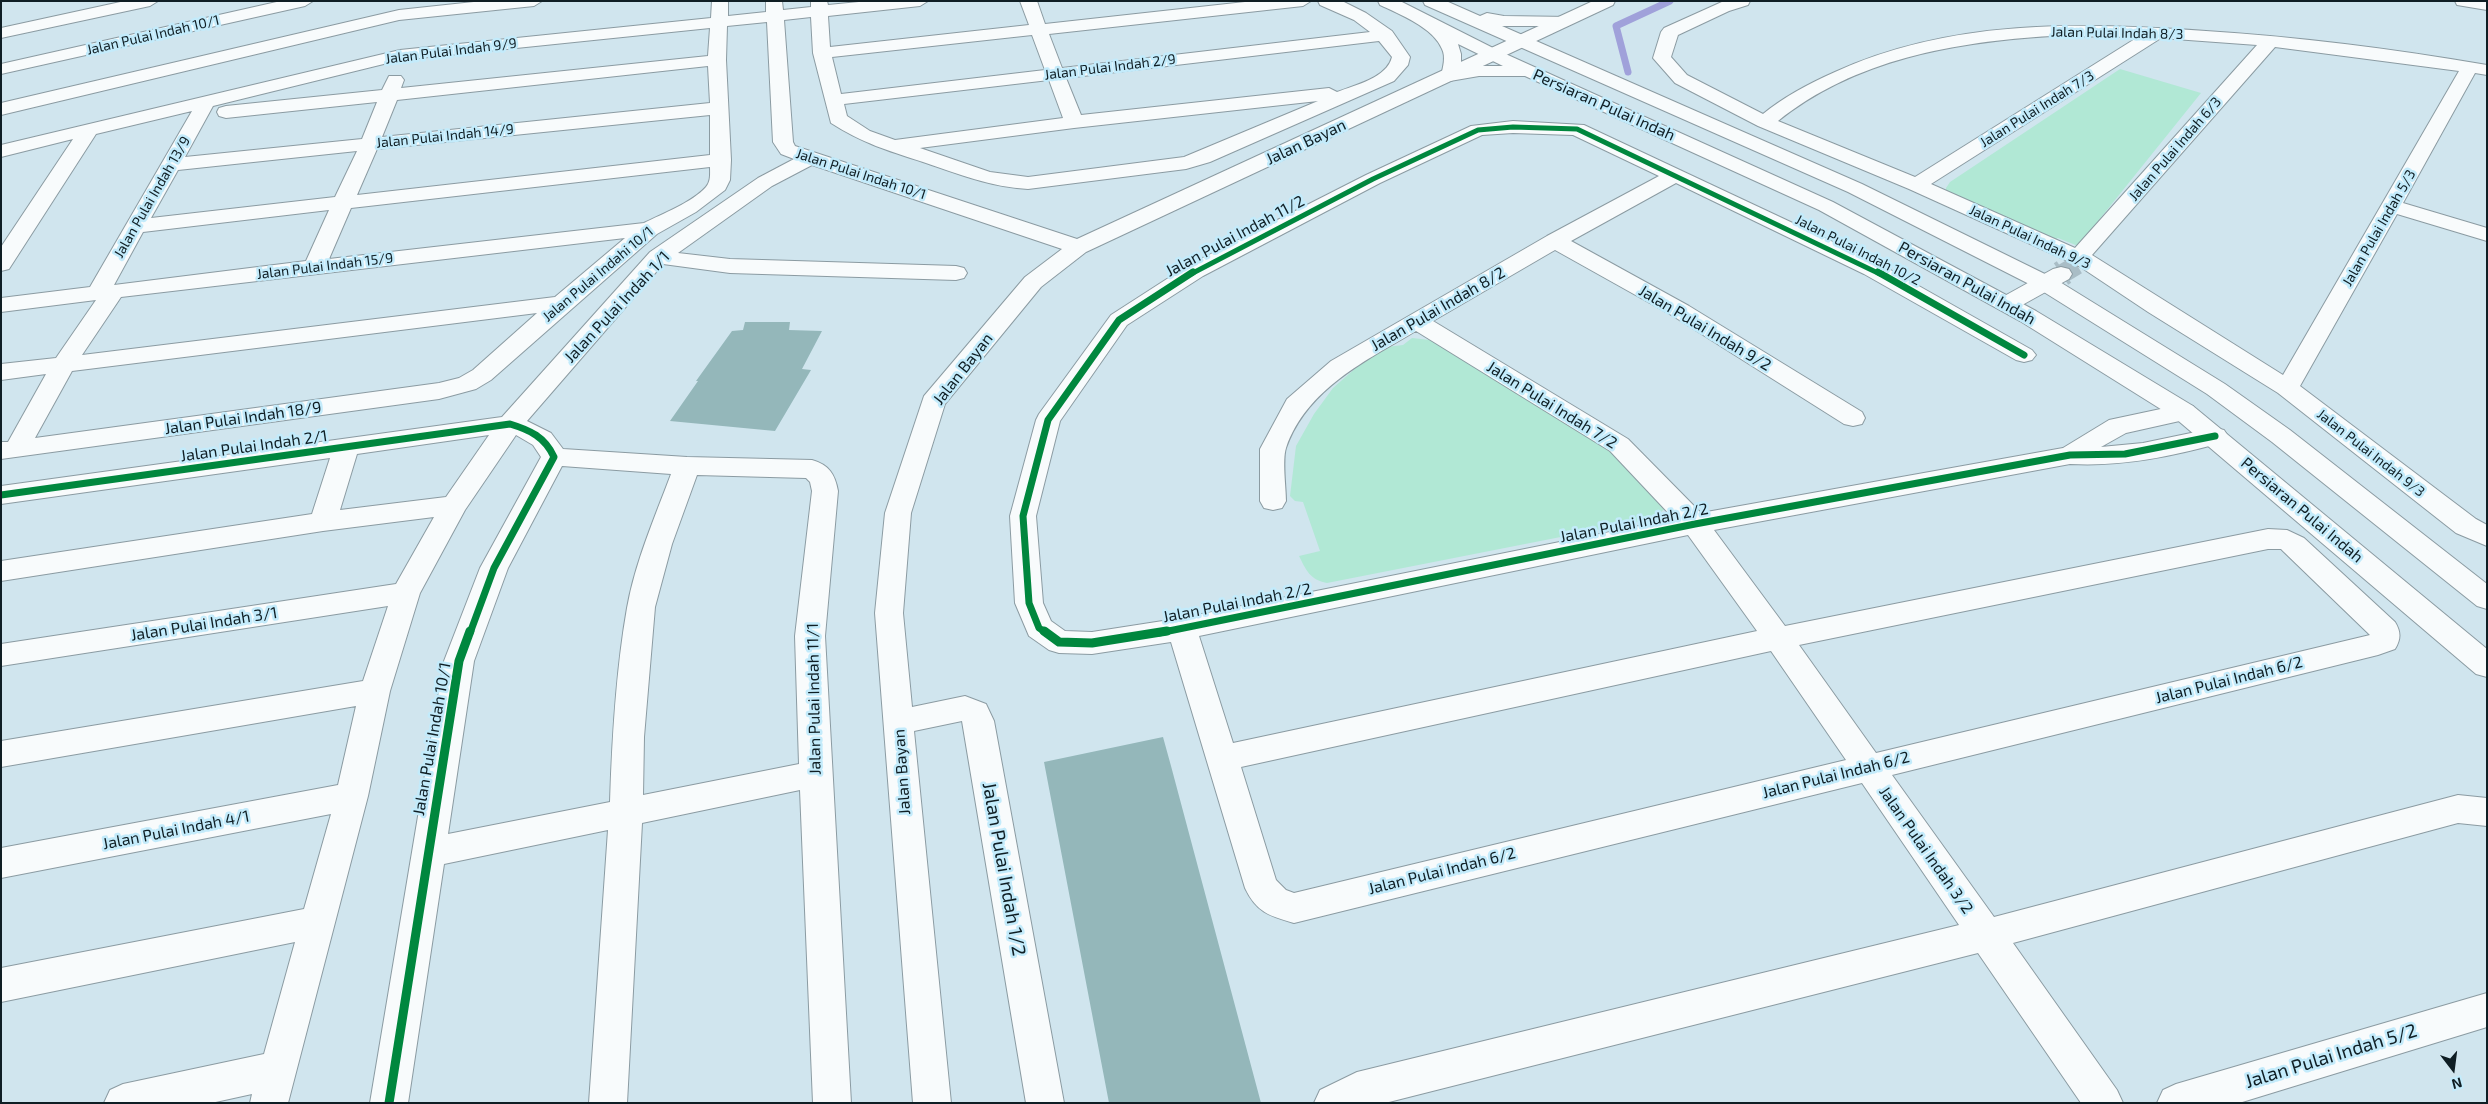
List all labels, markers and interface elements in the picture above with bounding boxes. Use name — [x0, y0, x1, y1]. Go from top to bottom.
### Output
street label: Jalan Pulai Indah 10/1 — [85, 12, 221, 58]
street label: Jalan Pulai Indah 8/3 — [2051, 23, 2183, 43]
street label: Jalan Pulai Indah 9/9 — [384, 35, 518, 67]
street label: Jalan Pulai Indah 2/9 — [1043, 51, 1177, 83]
street label: Persiaran Pulai Indah — [1530, 65, 1678, 145]
street label: Jalan Pulai Indah 7/3 — [1977, 67, 2097, 151]
street label: Jalan Pulai Indah 6/3 — [2125, 94, 2225, 204]
street label: Jalan Bayan — [1263, 115, 1349, 169]
street label: Jalan Pulai Indah 14/9 — [375, 120, 515, 152]
street label: Jalan Pulai Indah 13/9 — [110, 133, 194, 261]
street label: Jalan Pulai Indah 10/1 — [794, 145, 928, 203]
street label: Jalan Pulai Indah 5/3 — [2339, 167, 2419, 289]
street label: Jalan Pulai Indah 11/2 — [1162, 191, 1308, 281]
street label: Jalan Pulai Indah 9/3 — [1967, 201, 2093, 273]
street label: Jalan Pulai Indah 10/2 — [1793, 211, 1923, 289]
street label: Jalan Pulai Indahi 10/1 — [539, 223, 657, 325]
street label: Persiaran Pulai Indah — [1895, 237, 2039, 329]
street label: Jalan Pulai Indah 1/1 — [560, 247, 674, 367]
street label: Jalan Pulai Indah 15/9 — [256, 249, 394, 283]
street label: Jalan Pulai Indah 8/2 — [1368, 263, 1508, 355]
street label: Jalan Pulai Indah 9/2 — [1635, 281, 1775, 375]
street label: Jalan Bayan — [929, 329, 997, 409]
street label: Jalan Pulai Indah 7/2 — [1483, 357, 1621, 453]
street label: Jalan Pulai Indah 18/9 — [163, 397, 323, 439]
street label: Jalan Pulai Indah 9/3 — [2314, 406, 2428, 500]
street label: Jalan Pulai Indah 2/1 — [179, 426, 329, 466]
street label: Persiaran Pulai Indah — [2237, 453, 2367, 567]
street label: Jalan Pulai Indah 2/2 — [1558, 499, 1710, 547]
street label: Jalan Pulai Indah 2/2 — [1161, 579, 1313, 627]
street label: Jalan Pulai Indah 3/1 — [129, 603, 279, 645]
street label: Jalan Pulai Indah 11/1 — [803, 623, 825, 775]
street label: Jalan Pulai Indah 6/2 — [2153, 652, 2305, 708]
street label: Jalan Pulai Indah 10/1 — [409, 661, 455, 817]
street label: Jalan Bayan — [889, 729, 915, 815]
street label: Jalan Pulai Indah 6/2 — [1760, 747, 1912, 803]
street label: Jalan Pulai Indah 1/2 — [977, 780, 1031, 958]
street label: Jalan Pulai Indah 3/2 — [1875, 783, 1977, 917]
street label: Jalan Pulai Indah 4/1 — [101, 806, 251, 854]
street label: Jalan Pulai Indah 6/2 — [1366, 843, 1518, 899]
street label: Jalan Pulai Indah 5/2 — [2242, 1019, 2420, 1093]
north arrow — [2428, 1044, 2478, 1094]
text: N — [2450, 1074, 2464, 1093]

